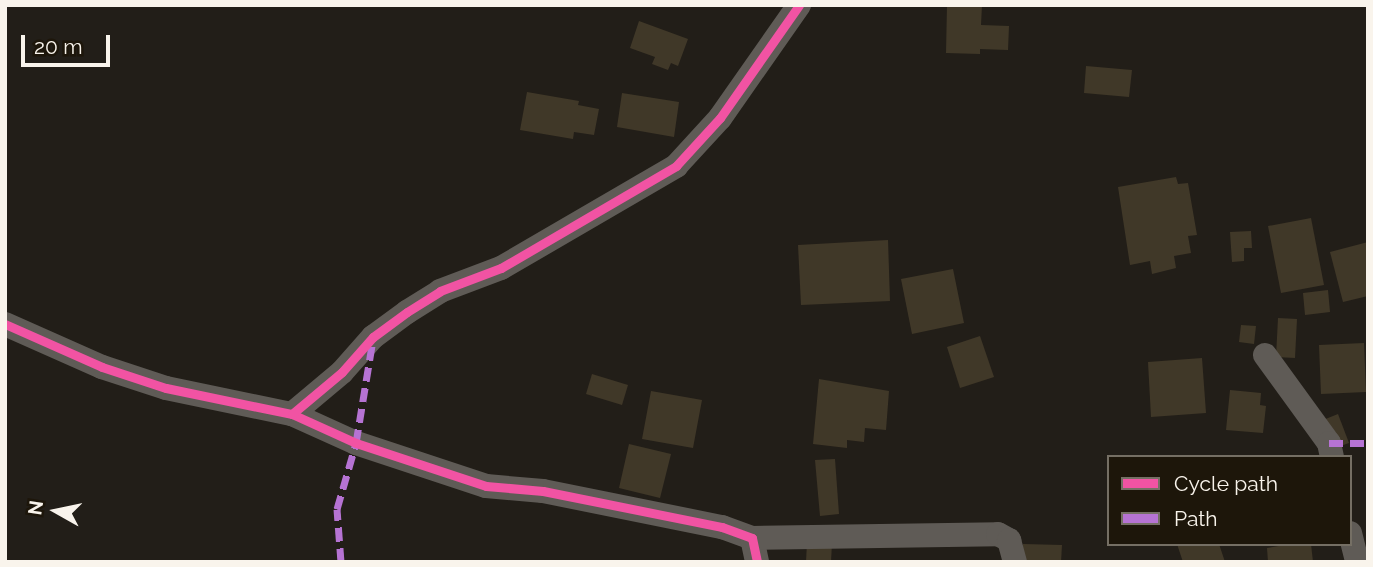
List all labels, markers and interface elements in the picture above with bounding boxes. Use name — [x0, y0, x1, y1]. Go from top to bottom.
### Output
scale bar — [24, 21, 114, 65]
text: 20 m — [34, 34, 82, 59]
legend — [1107, 455, 1352, 546]
text: Cycle path — [1174, 471, 1278, 496]
north arrow — [21, 476, 91, 546]
text: N — [23, 499, 47, 517]
text: Path — [1174, 506, 1218, 531]

